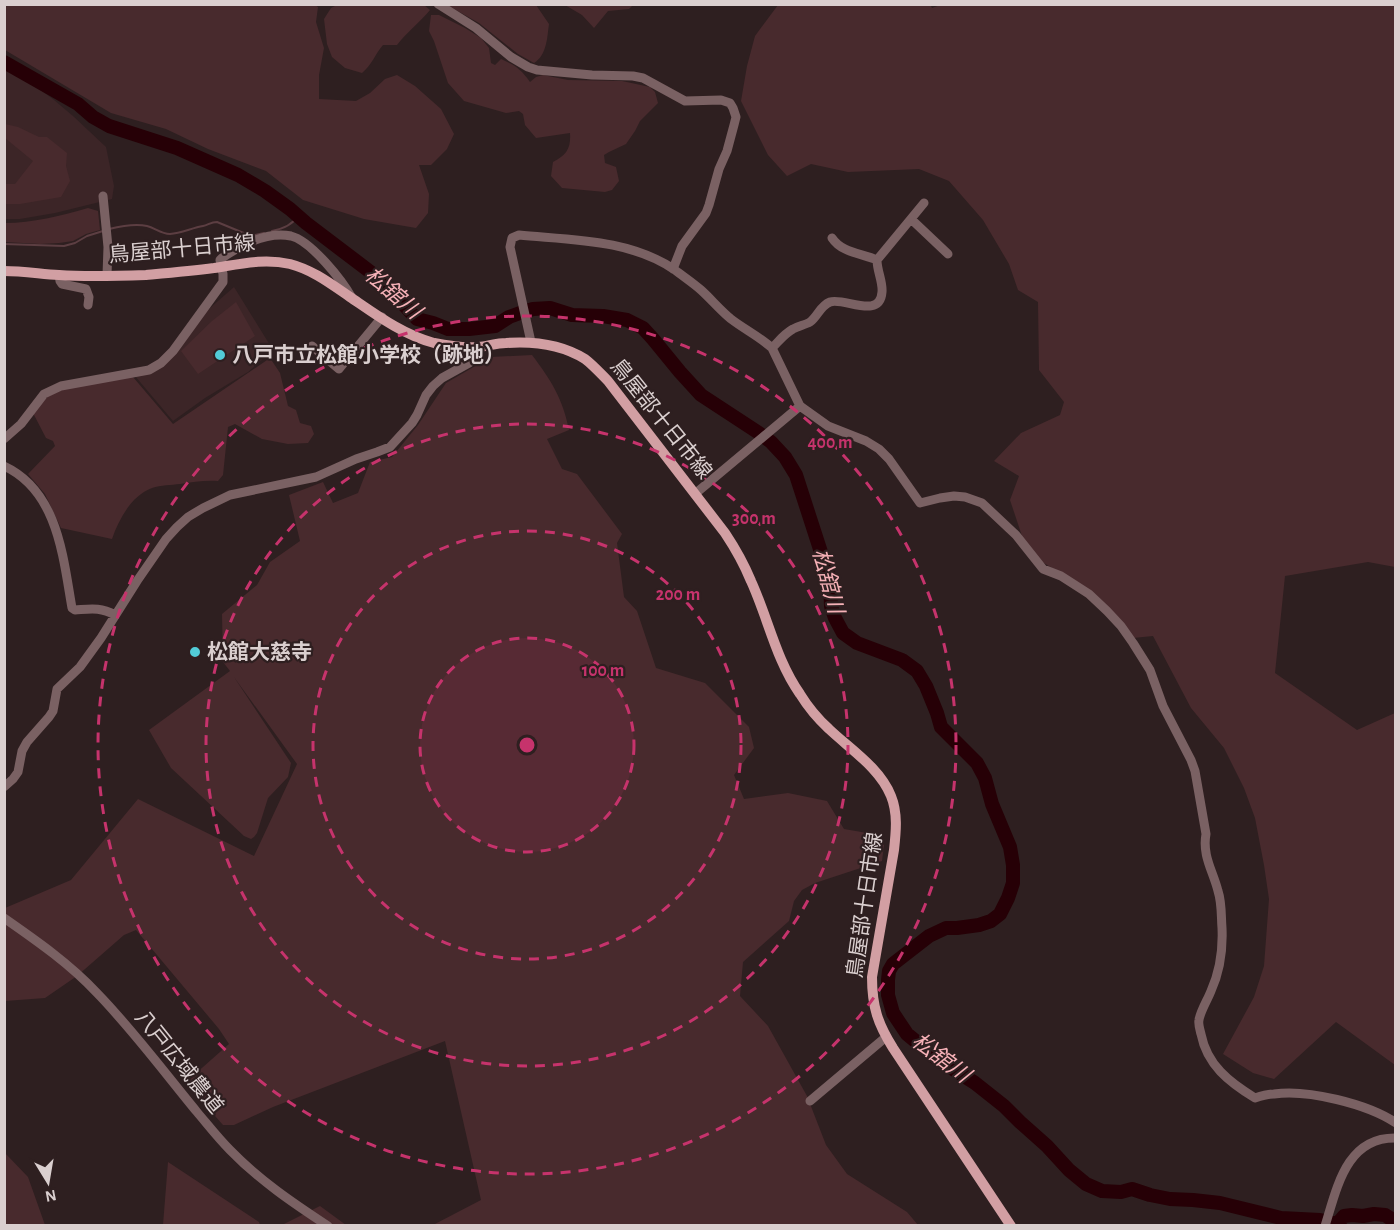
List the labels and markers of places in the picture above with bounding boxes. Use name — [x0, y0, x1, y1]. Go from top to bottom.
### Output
place label: 八戸市立松館小学校（跡地） — [232, 343, 505, 366]
marker: 八戸市立松館小学校（跡地） — [213, 348, 227, 362]
place label: 松館大慈寺 — [207, 641, 312, 663]
marker: 松館大慈寺 — [188, 645, 202, 659]
centre of rings — [517, 735, 537, 755]

